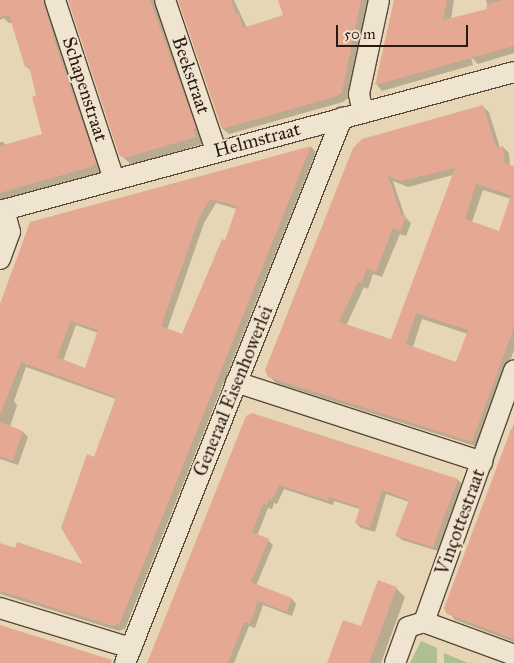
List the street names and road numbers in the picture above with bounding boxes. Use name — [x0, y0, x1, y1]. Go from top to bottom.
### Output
street label: Beekstraat — [167, 33, 215, 117]
street label: Schapenstraat — [57, 34, 113, 144]
street label: Helmstraat — [211, 117, 303, 163]
street label: Generaal Eisenhowerlei — [188, 302, 278, 480]
street label: Vinçottestraat — [430, 466, 490, 578]

